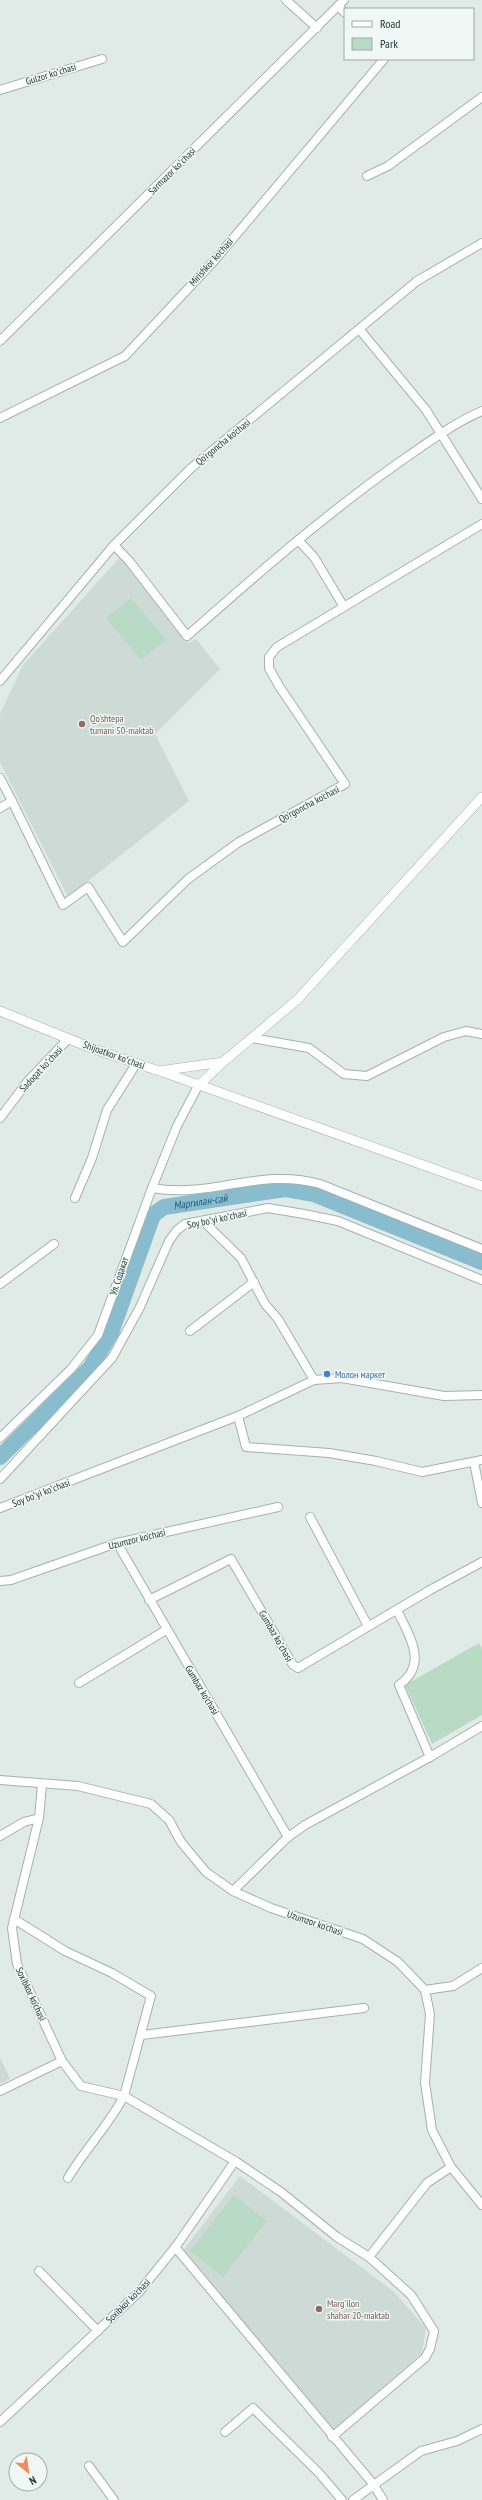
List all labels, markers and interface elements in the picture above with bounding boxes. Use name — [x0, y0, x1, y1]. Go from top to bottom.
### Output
legend — [344, 8, 474, 60]
text: Road — [380, 16, 400, 31]
text: Park — [380, 36, 398, 51]
street label: Gulzor koʻchasi — [24, 60, 78, 88]
street label: Sarmazor koʻchasi — [145, 144, 199, 198]
street label: Mirishkor ko'chasi — [186, 235, 236, 289]
street label: Qo'rgoncha ko'chasi — [193, 416, 253, 468]
place label: Qo'shtepa tumani 50-maktab — [90, 712, 154, 737]
marker: Qo'shtepa tumani 50-maktab — [77, 719, 87, 729]
street label: Qo'rgoncha ko'chasi — [277, 783, 341, 825]
street label: Shijoatkor koʻchasi — [81, 1038, 147, 1072]
street label: Sadoqat koʻchasi — [16, 1043, 66, 1095]
water label: Маргилан-сай — [172, 1191, 229, 1213]
street label: Soy boʻyi koʻchasi — [186, 1206, 248, 1232]
street label: Ул. Содакат — [106, 1255, 132, 1297]
place label: Молон маркет — [335, 1368, 386, 1381]
marker: Молон маркет — [322, 1369, 332, 1379]
street label: Soy boʻyi koʻchasi — [10, 1476, 72, 1510]
street label: Uzumzor ko'chasi — [107, 1526, 167, 1552]
street label: Gumbaz koʻchasi — [256, 1608, 296, 1664]
street label: Gumbaz ko'chasi — [182, 1663, 222, 1717]
street label: Uzumzor ko'chasi — [285, 1907, 345, 1939]
street label: Soxibkor ko'chasi — [13, 1965, 49, 2023]
street label: Soxibkor ko'chasi — [103, 2276, 153, 2326]
place label: Marg'ilon shahar 20-maktab — [327, 2297, 389, 2322]
marker: Marg'ilon shahar 20-maktab — [314, 2304, 324, 2314]
north arrow — [8, 2452, 48, 2492]
text: N — [27, 2473, 39, 2488]

